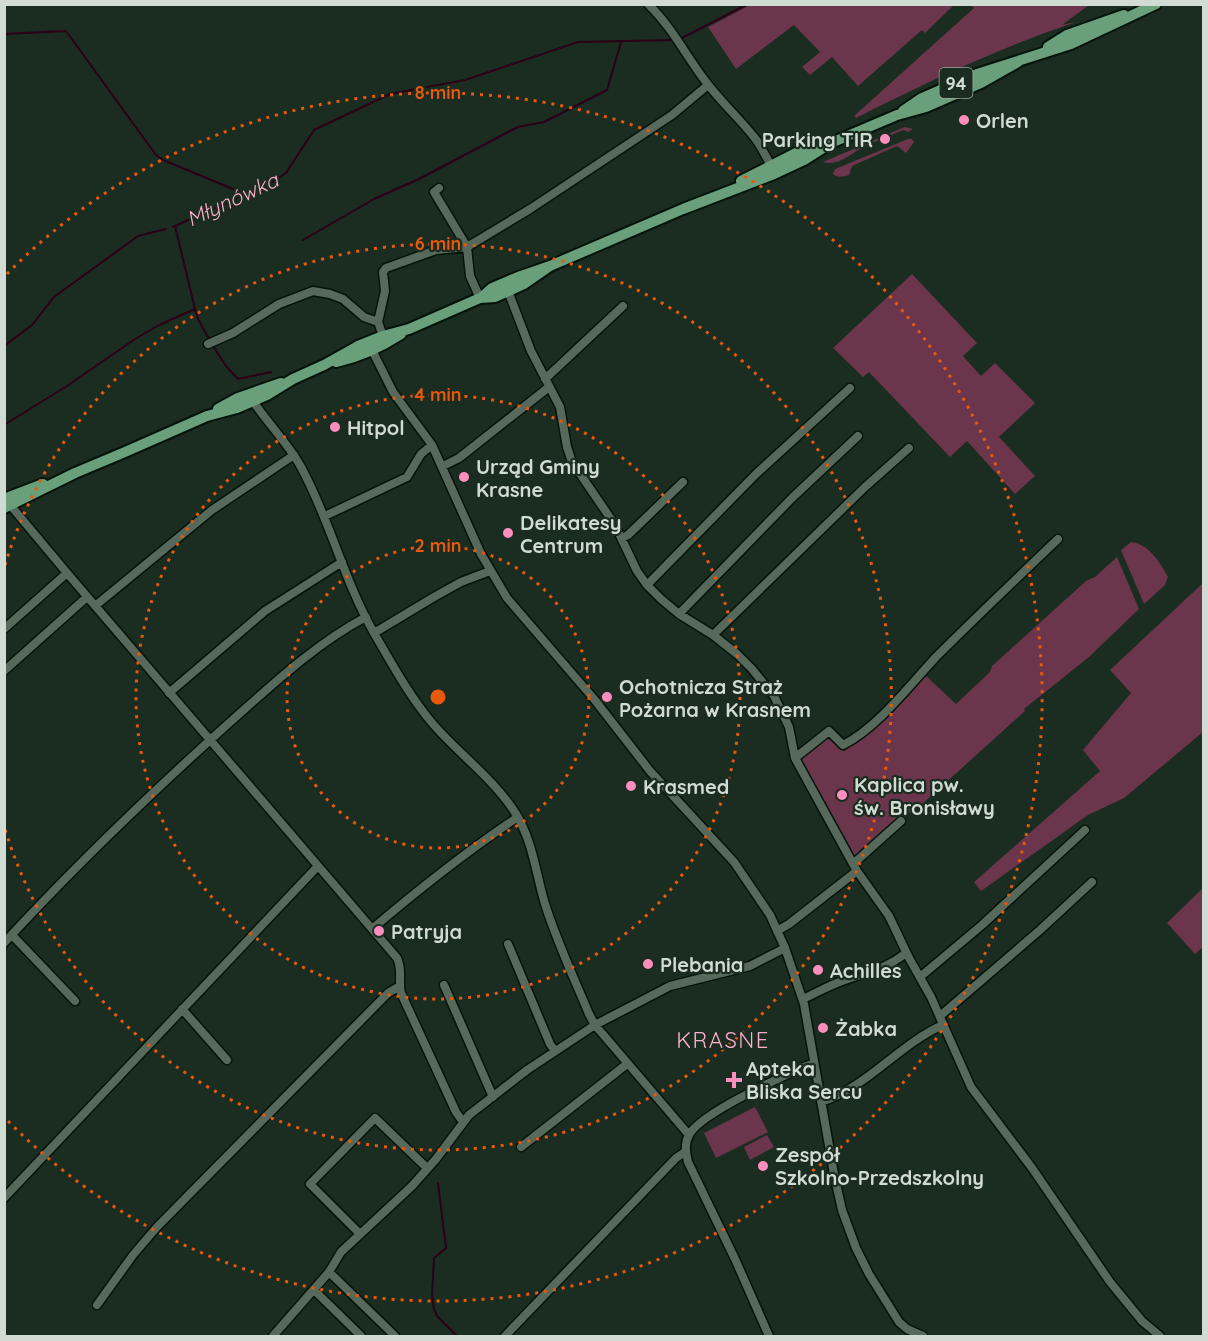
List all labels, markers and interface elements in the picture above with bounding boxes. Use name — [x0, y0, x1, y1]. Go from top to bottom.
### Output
road number: 94 — [940, 68, 972, 98]
text: 8 min — [415, 81, 461, 104]
place label: Orlen — [976, 108, 1029, 133]
marker: Orlen — [957, 113, 971, 127]
place label: Parking TIR — [762, 127, 873, 152]
marker: Parking TIR — [878, 132, 892, 146]
water label: Młynówka — [182, 166, 283, 232]
text: 6 min — [415, 232, 461, 255]
text: 4 min — [414, 383, 462, 406]
place label: Hitpol — [347, 415, 405, 440]
marker: Hitpol — [328, 420, 342, 434]
place label: Urząd Gminy Krasne — [476, 454, 600, 502]
marker: Urząd Gminy Krasne — [457, 470, 471, 484]
place label: Delikatesy Centrum — [520, 510, 622, 558]
marker: Delikatesy Centrum — [501, 526, 515, 540]
text: 2 min — [415, 534, 461, 557]
place label: Ochotnicza Straż Pożarna w Krasnem — [619, 674, 811, 722]
centre of rings — [428, 687, 448, 707]
marker: Ochotnicza Straż Pożarna w Krasnem — [600, 690, 614, 704]
place label: Kaplica pw. św. Bronisławy — [854, 772, 995, 820]
place label: Krasmed — [643, 774, 729, 799]
marker: Krasmed — [624, 779, 638, 793]
marker: Kaplica pw. św. Bronisławy — [835, 788, 849, 802]
place label: Patryja — [391, 919, 462, 944]
marker: Patryja — [372, 924, 386, 938]
place label: Plebania — [660, 952, 743, 977]
marker: Plebania — [641, 957, 655, 971]
place label: Achilles — [830, 958, 902, 983]
marker: Achilles — [811, 963, 825, 977]
place label: Żabka — [835, 1016, 897, 1041]
marker: Żabka — [816, 1021, 830, 1035]
district label: KRASNE — [676, 1026, 770, 1054]
place label: Apteka Bliska Sercu — [746, 1056, 862, 1104]
marker: Apteka Bliska Sercu — [727, 1073, 741, 1087]
place label: Zespół Szkolno-Przedszkolny — [775, 1142, 984, 1190]
marker: Zespół Szkolno-Przedszkolny — [756, 1159, 770, 1173]

